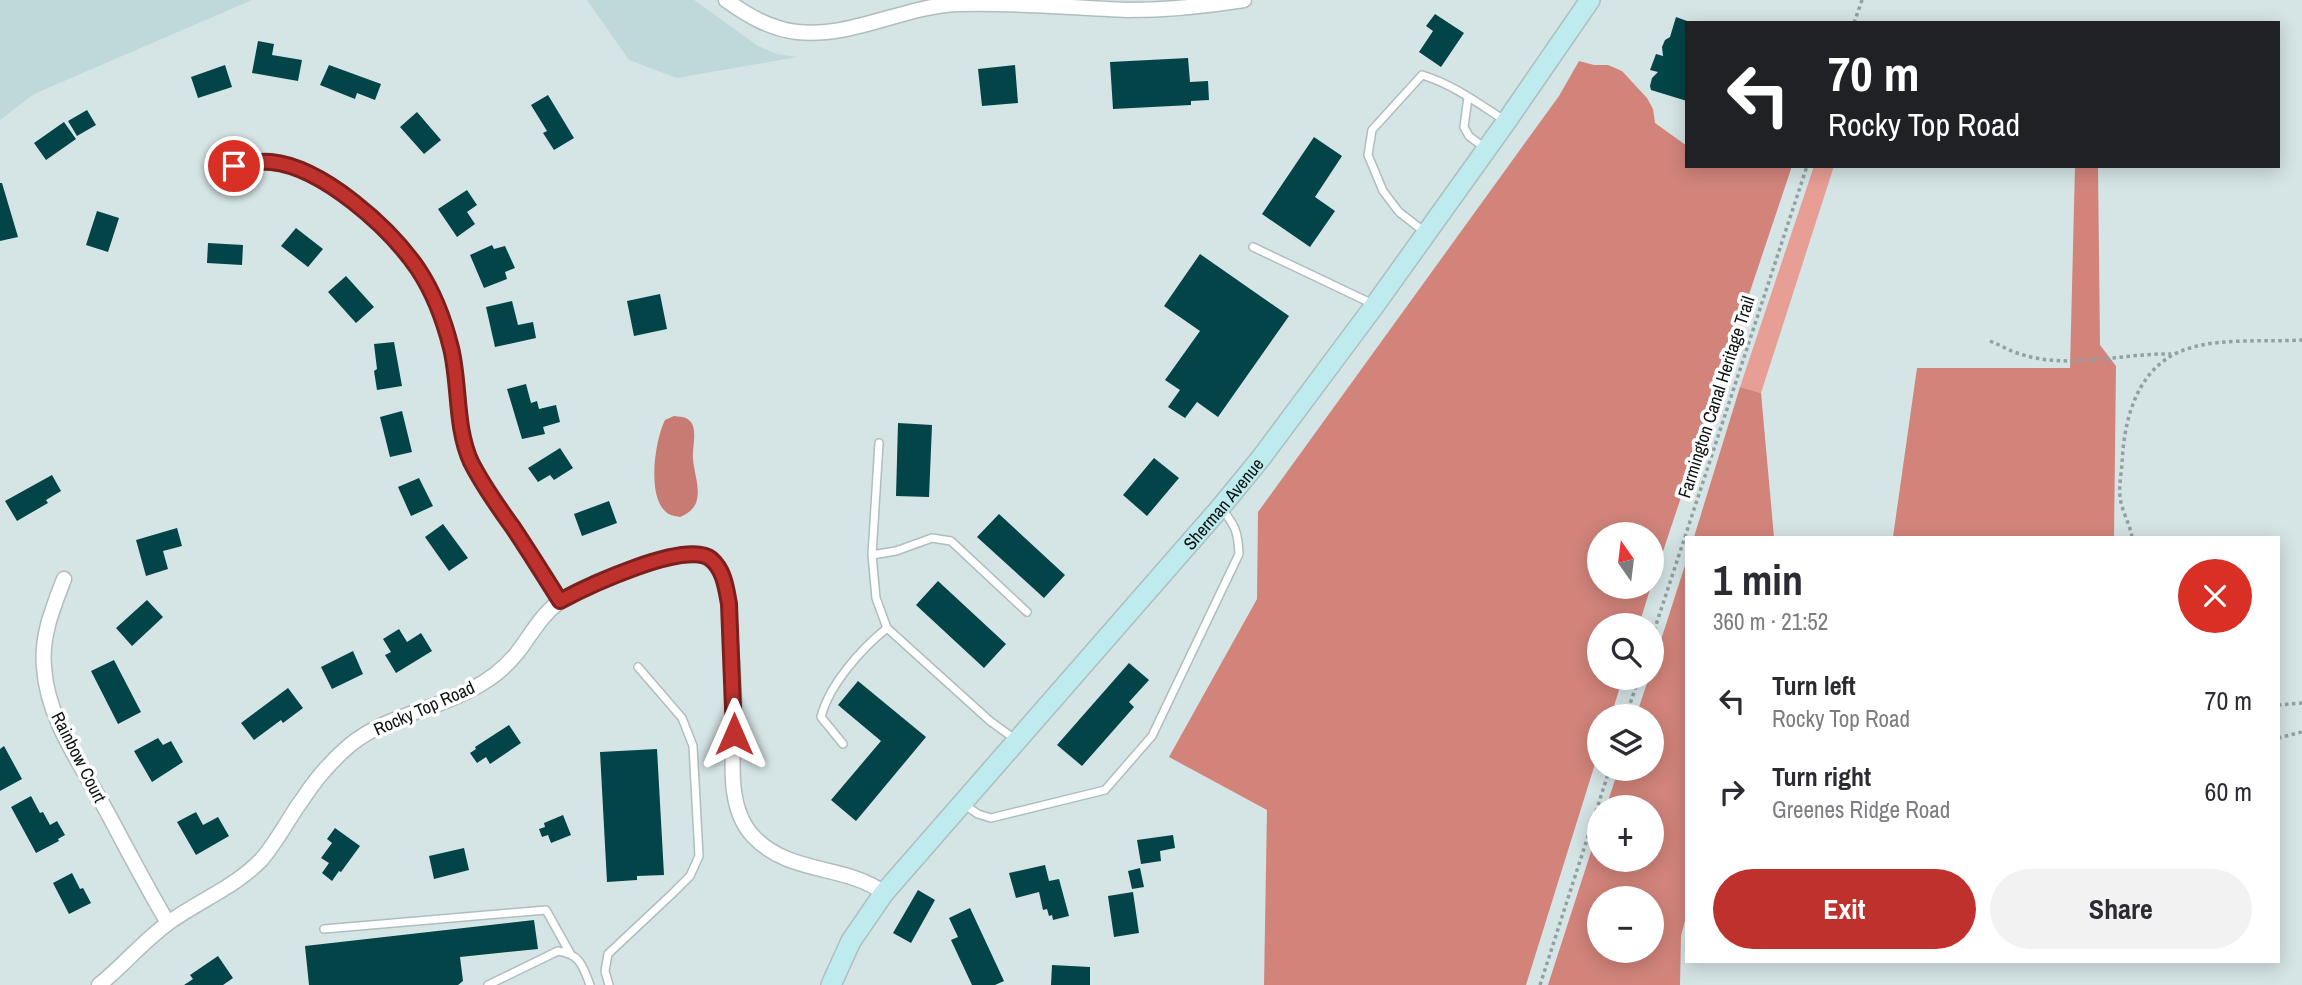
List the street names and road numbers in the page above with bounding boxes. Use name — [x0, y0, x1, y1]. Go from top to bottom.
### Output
street label: Farmington Canal Heritage Trail — [1672, 293, 1760, 501]
street label: Sherman Avenue — [1177, 452, 1269, 555]
street label: Rocky Top Road — [370, 675, 478, 741]
street label: Rainbow Court — [46, 707, 112, 807]

